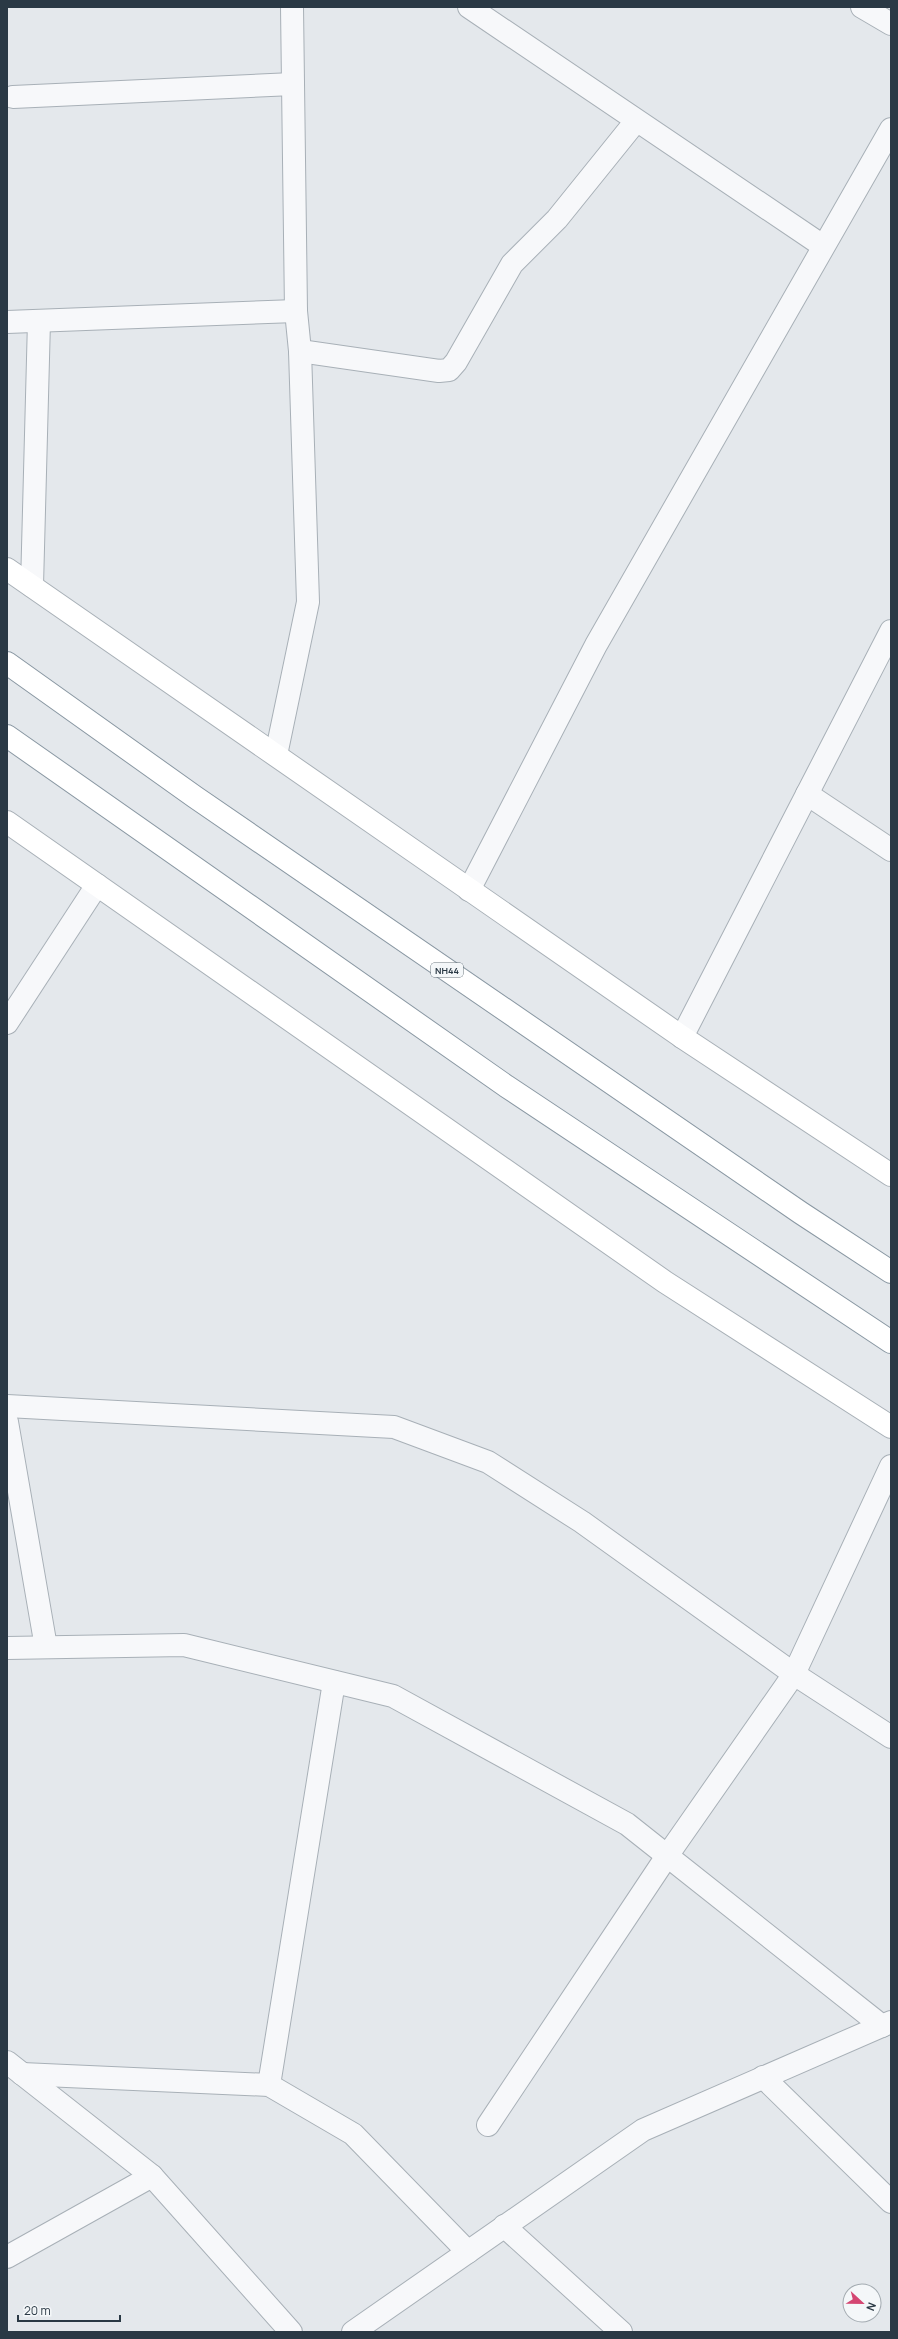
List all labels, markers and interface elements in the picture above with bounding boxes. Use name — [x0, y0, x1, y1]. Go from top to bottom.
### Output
road number: NH44 — [431, 963, 463, 977]
north arrow — [842, 2283, 882, 2323]
scale bar — [18, 2297, 120, 2323]
text: N — [863, 2300, 880, 2313]
text: 20 m — [24, 2302, 51, 2319]

